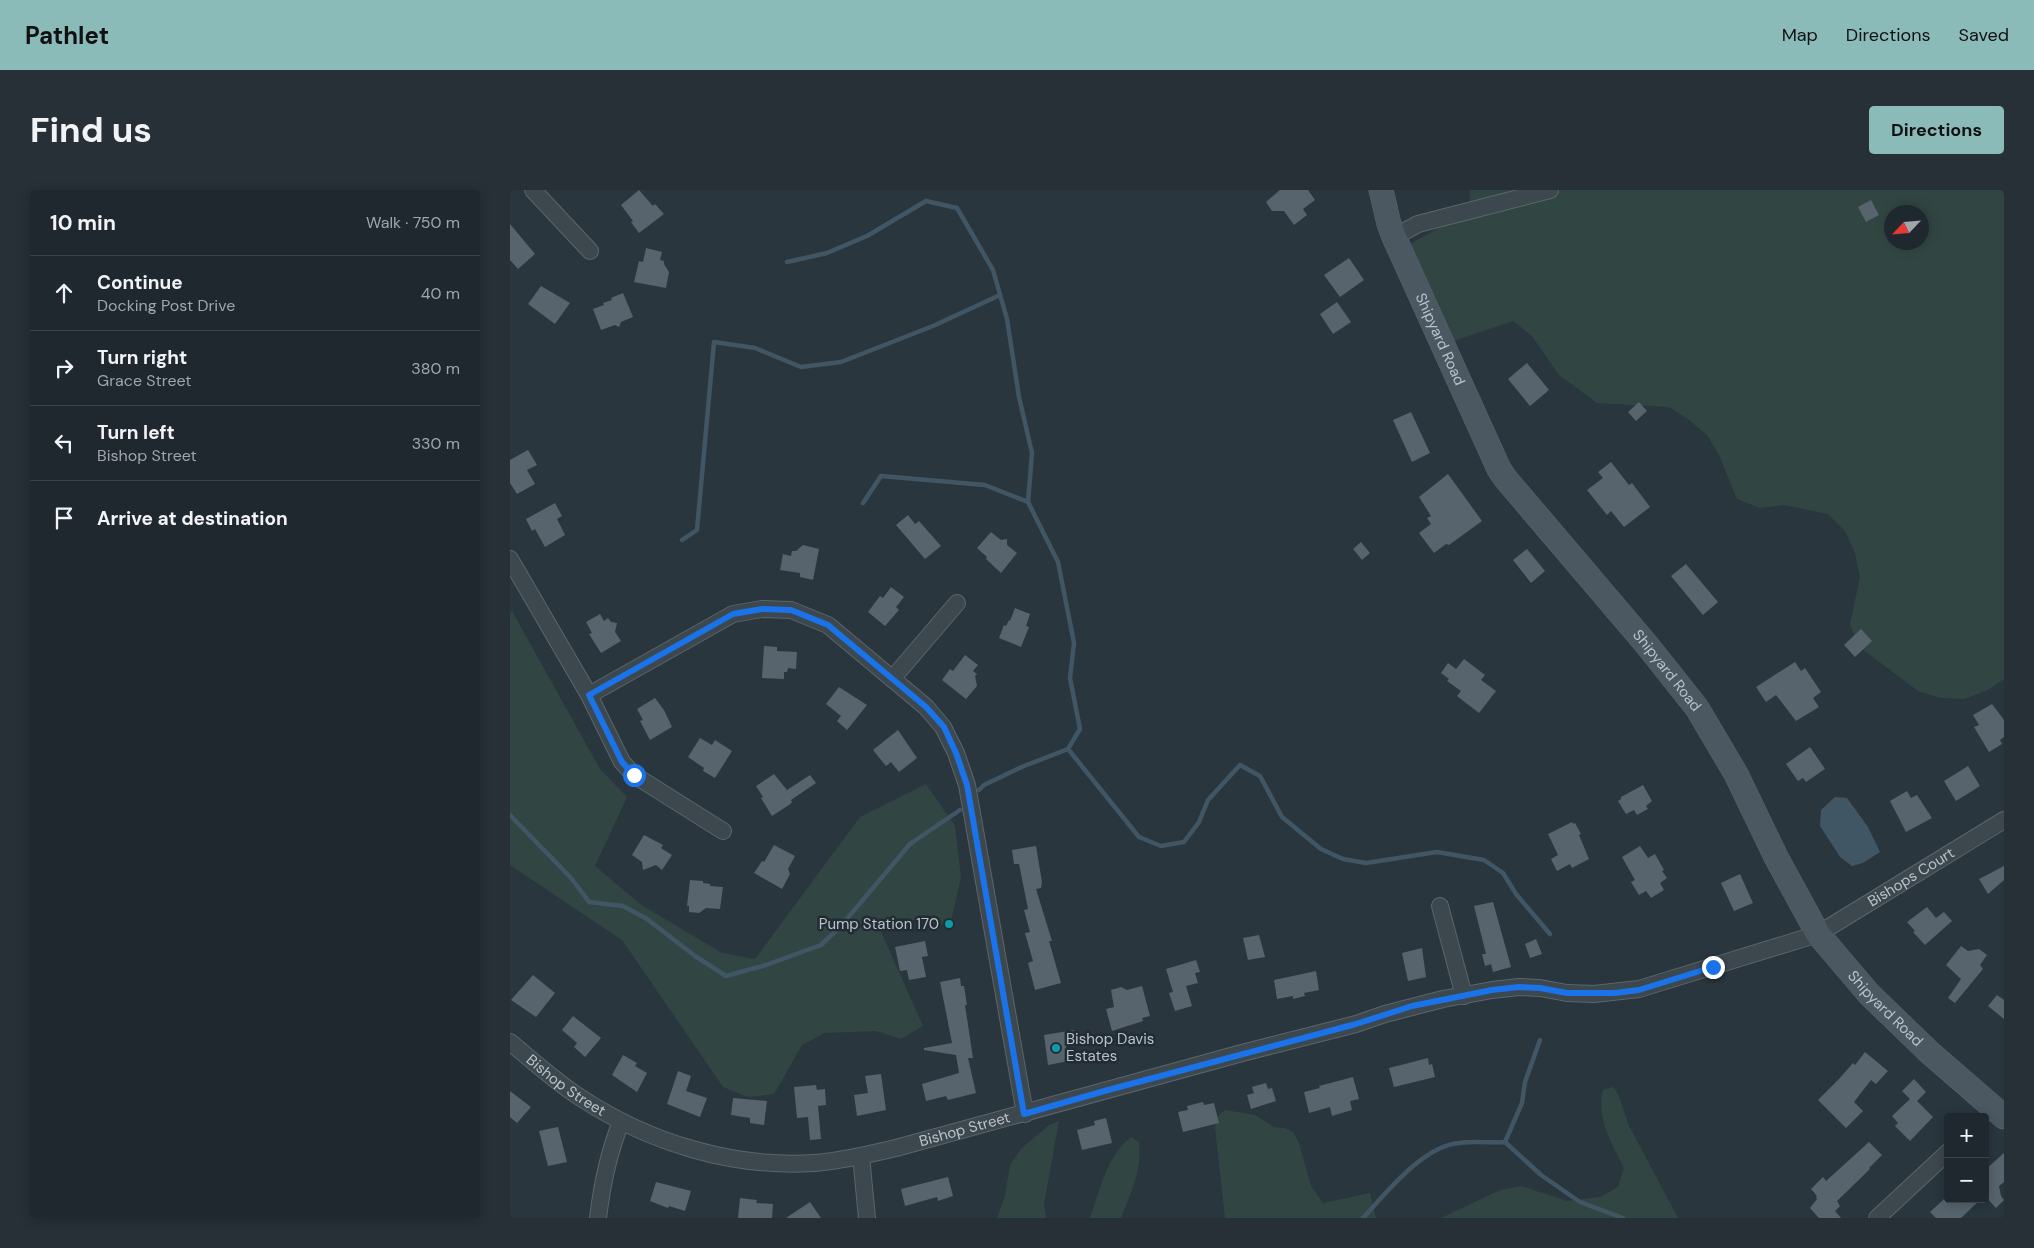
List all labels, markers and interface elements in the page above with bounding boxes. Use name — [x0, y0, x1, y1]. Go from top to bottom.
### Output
text: Pathlet — [25, 20, 109, 51]
text: Map — [1782, 23, 1818, 47]
text: Directions — [1846, 23, 1931, 47]
text: Saved — [1959, 23, 2009, 47]
button: Directions — [1869, 106, 2004, 154]
text: Find us — [30, 107, 152, 153]
north arrow — [1884, 205, 1929, 250]
text: 10 min — [50, 209, 116, 237]
text: Walk · 750 m — [366, 212, 460, 233]
text: Continue — [97, 270, 183, 295]
icon: ahead — [50, 279, 78, 307]
text: 40 m — [421, 283, 460, 304]
street label: Shipyard Road — [1411, 290, 1470, 389]
text: Docking Post Drive — [97, 295, 235, 316]
text: Turn right — [97, 345, 187, 370]
icon: right — [50, 354, 78, 382]
text: 380 m — [411, 358, 460, 379]
text: Grace Street — [97, 370, 192, 391]
text: Turn left — [97, 420, 175, 445]
icon: left — [50, 429, 78, 457]
text: 330 m — [412, 433, 460, 454]
text: Bishop Street — [97, 445, 197, 466]
icon: arrive — [50, 504, 78, 532]
text: Arrive at destination — [97, 506, 288, 531]
street label: Shipyard Road — [1628, 625, 1706, 716]
route start — [623, 764, 646, 787]
street label: Bishops Court — [1864, 843, 1958, 911]
place label: Pump Station 170 — [819, 914, 939, 934]
marker: Pump Station 170 — [943, 918, 955, 930]
route end — [1702, 956, 1725, 979]
street label: Shipyard Road — [1843, 966, 1927, 1051]
place label: Bishop Davis Estates — [1066, 1029, 1154, 1066]
marker: Bishop Davis Estates — [1050, 1042, 1062, 1054]
street label: Bishop Street — [522, 1050, 609, 1121]
street label: Bishop Street — [917, 1107, 1012, 1151]
map controls — [1944, 1113, 1989, 1203]
button: + — [1944, 1113, 1989, 1158]
button: − — [1944, 1158, 1989, 1203]

